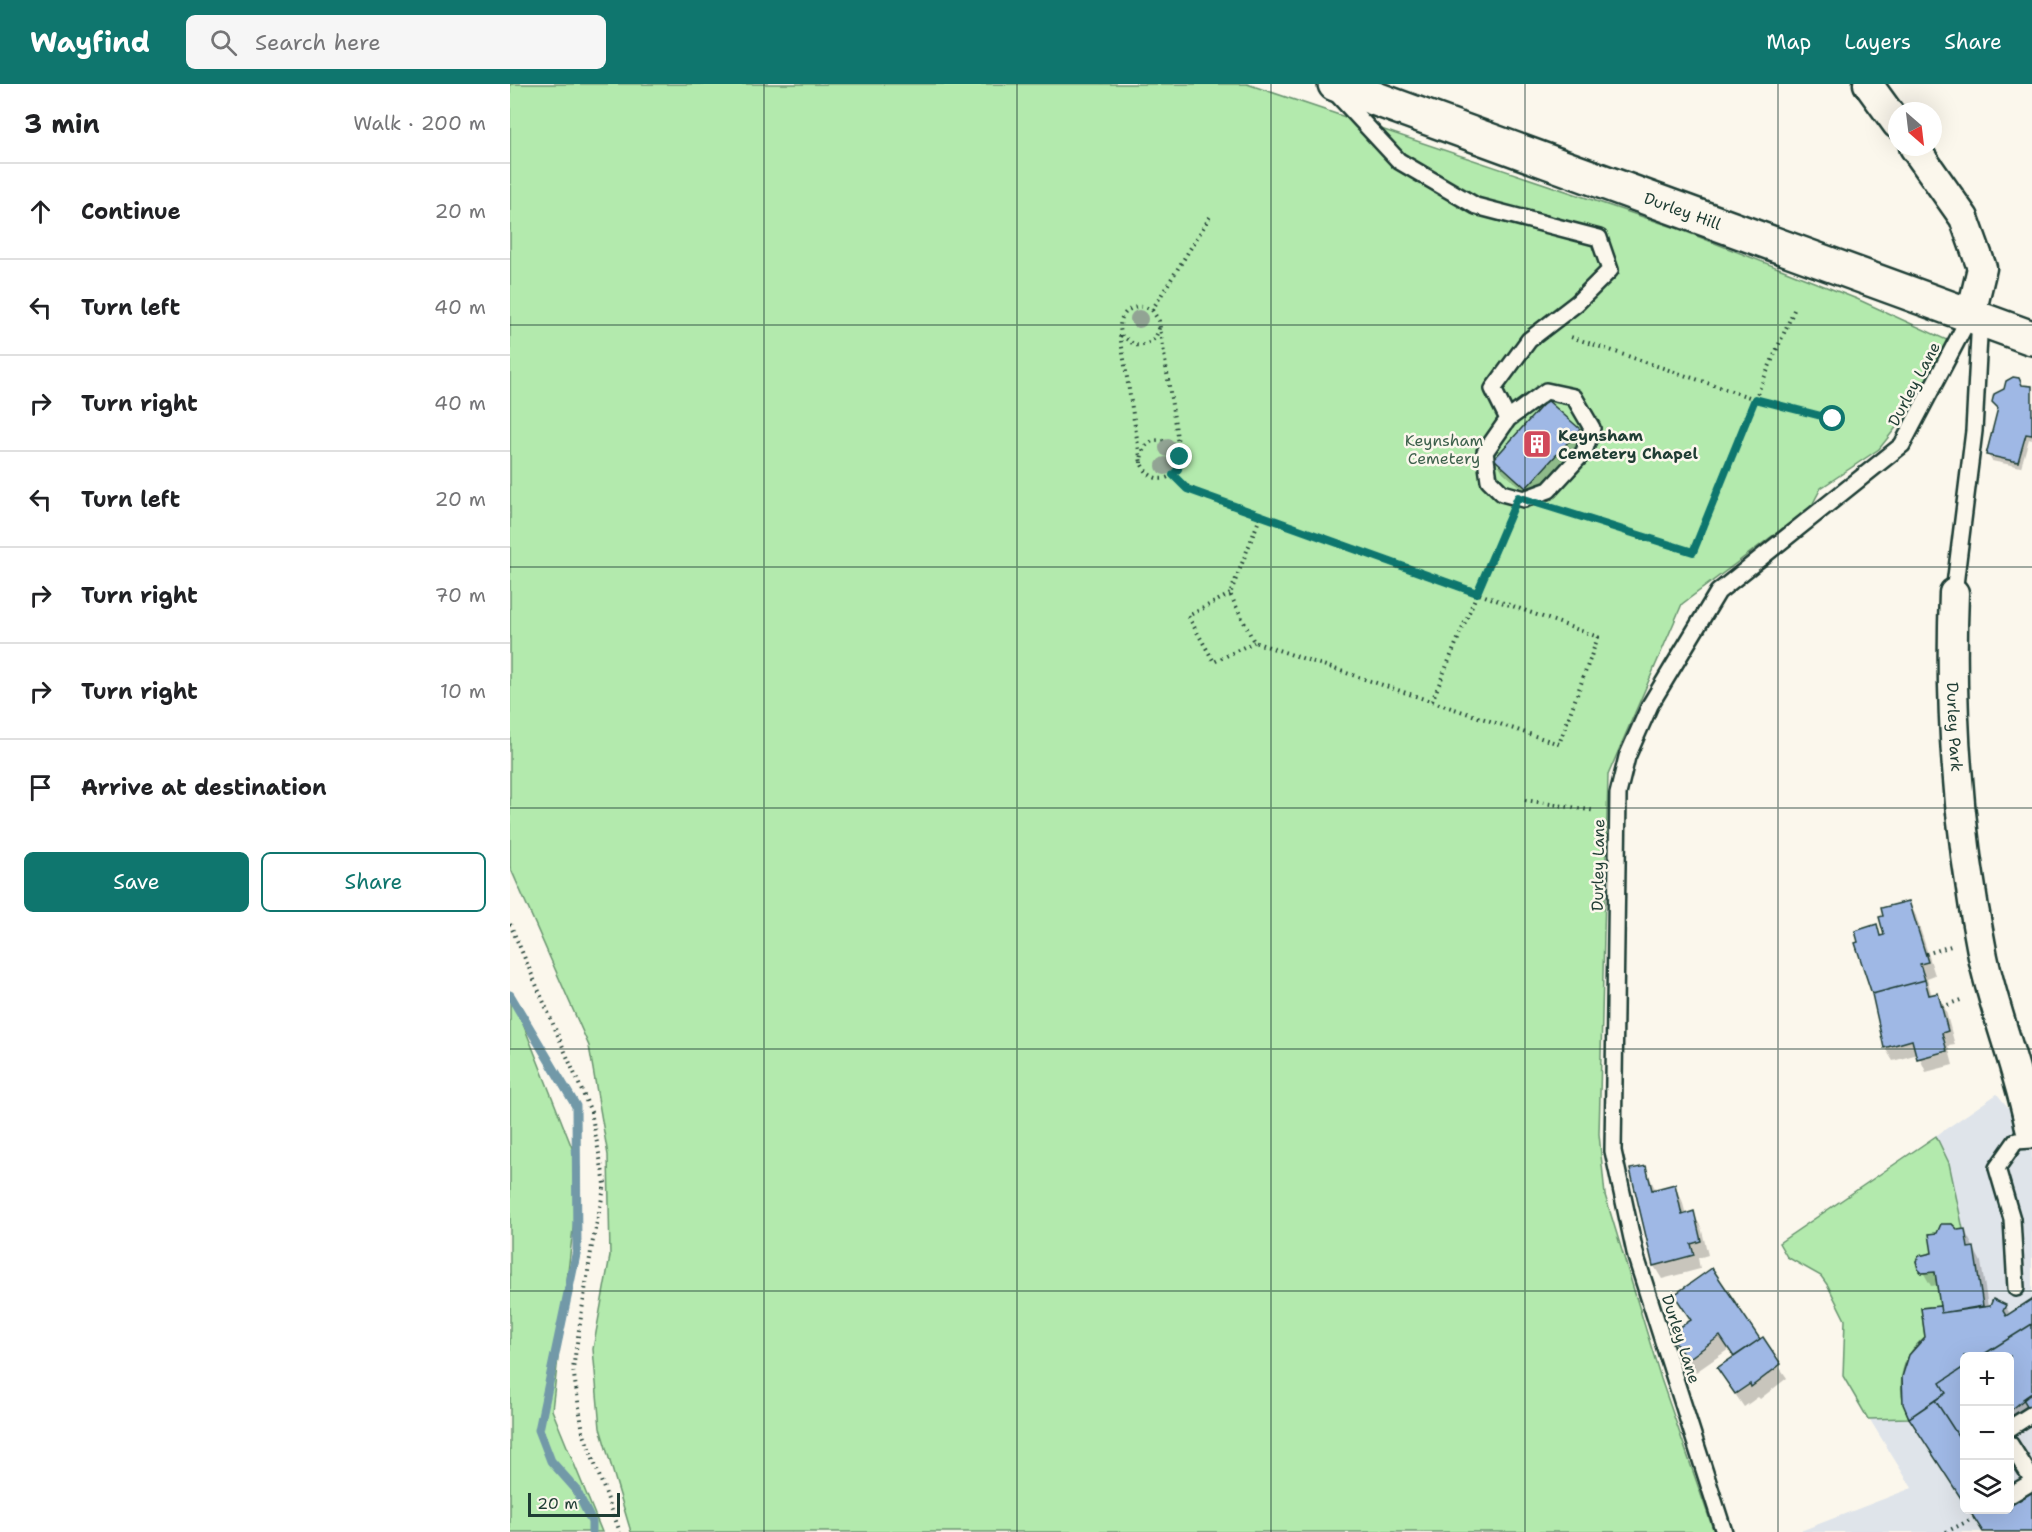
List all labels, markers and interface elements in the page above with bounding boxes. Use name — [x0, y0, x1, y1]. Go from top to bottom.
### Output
search box — [186, 15, 606, 69]
text: Wayfind — [30, 23, 150, 61]
icon: search — [207, 26, 240, 59]
text: Search here — [255, 28, 381, 57]
text: Map — [1766, 28, 1811, 56]
text: Layers — [1844, 28, 1911, 56]
text: Share — [1944, 28, 2002, 56]
north arrow — [1888, 102, 1942, 156]
text: 3 min — [24, 106, 100, 141]
text: Walk · 200 m — [353, 110, 486, 136]
street label: Durley Hill — [1641, 187, 1724, 234]
icon: ahead — [24, 195, 57, 228]
text: Continue — [81, 197, 181, 226]
text: 20 m — [435, 198, 486, 224]
icon: left — [24, 291, 57, 324]
text: Turn left — [81, 293, 180, 322]
text: 40 m — [434, 294, 486, 320]
street label: Durley Lane — [1883, 338, 1945, 430]
icon: right — [24, 387, 57, 420]
text: Turn right — [81, 389, 198, 418]
text: 40 m — [434, 390, 486, 416]
route start — [1819, 405, 1845, 431]
place label: Keynsham Cemetery Chapel — [1558, 425, 1698, 464]
building icon: Keynsham Cemetery Chapel — [1521, 428, 1553, 460]
park label: Keynsham Cemetery — [1405, 430, 1484, 469]
route end — [1166, 443, 1192, 469]
icon: left — [24, 483, 57, 516]
text: Turn left — [81, 485, 180, 514]
text: 20 m — [435, 486, 486, 512]
icon: right — [24, 579, 57, 612]
text: Turn right — [81, 581, 198, 610]
text: 70 m — [434, 582, 486, 608]
icon: right — [24, 675, 57, 708]
text: Turn right — [81, 677, 198, 706]
text: 10 m — [440, 678, 486, 704]
street label: Durley Park — [1943, 682, 1968, 772]
icon: arrive — [24, 771, 57, 804]
text: Arrive at destination — [81, 773, 327, 802]
street label: Durley Lane — [1587, 819, 1609, 911]
button: Save — [24, 852, 249, 912]
button: Share — [261, 852, 486, 912]
street label: Durley Lane — [1657, 1292, 1705, 1386]
map controls — [1960, 1352, 2014, 1514]
button: + — [1960, 1352, 2014, 1406]
button: − — [1960, 1406, 2014, 1460]
button: layers — [1960, 1460, 2014, 1514]
scale bar — [528, 1490, 620, 1518]
text: 20 m — [537, 1493, 578, 1514]

